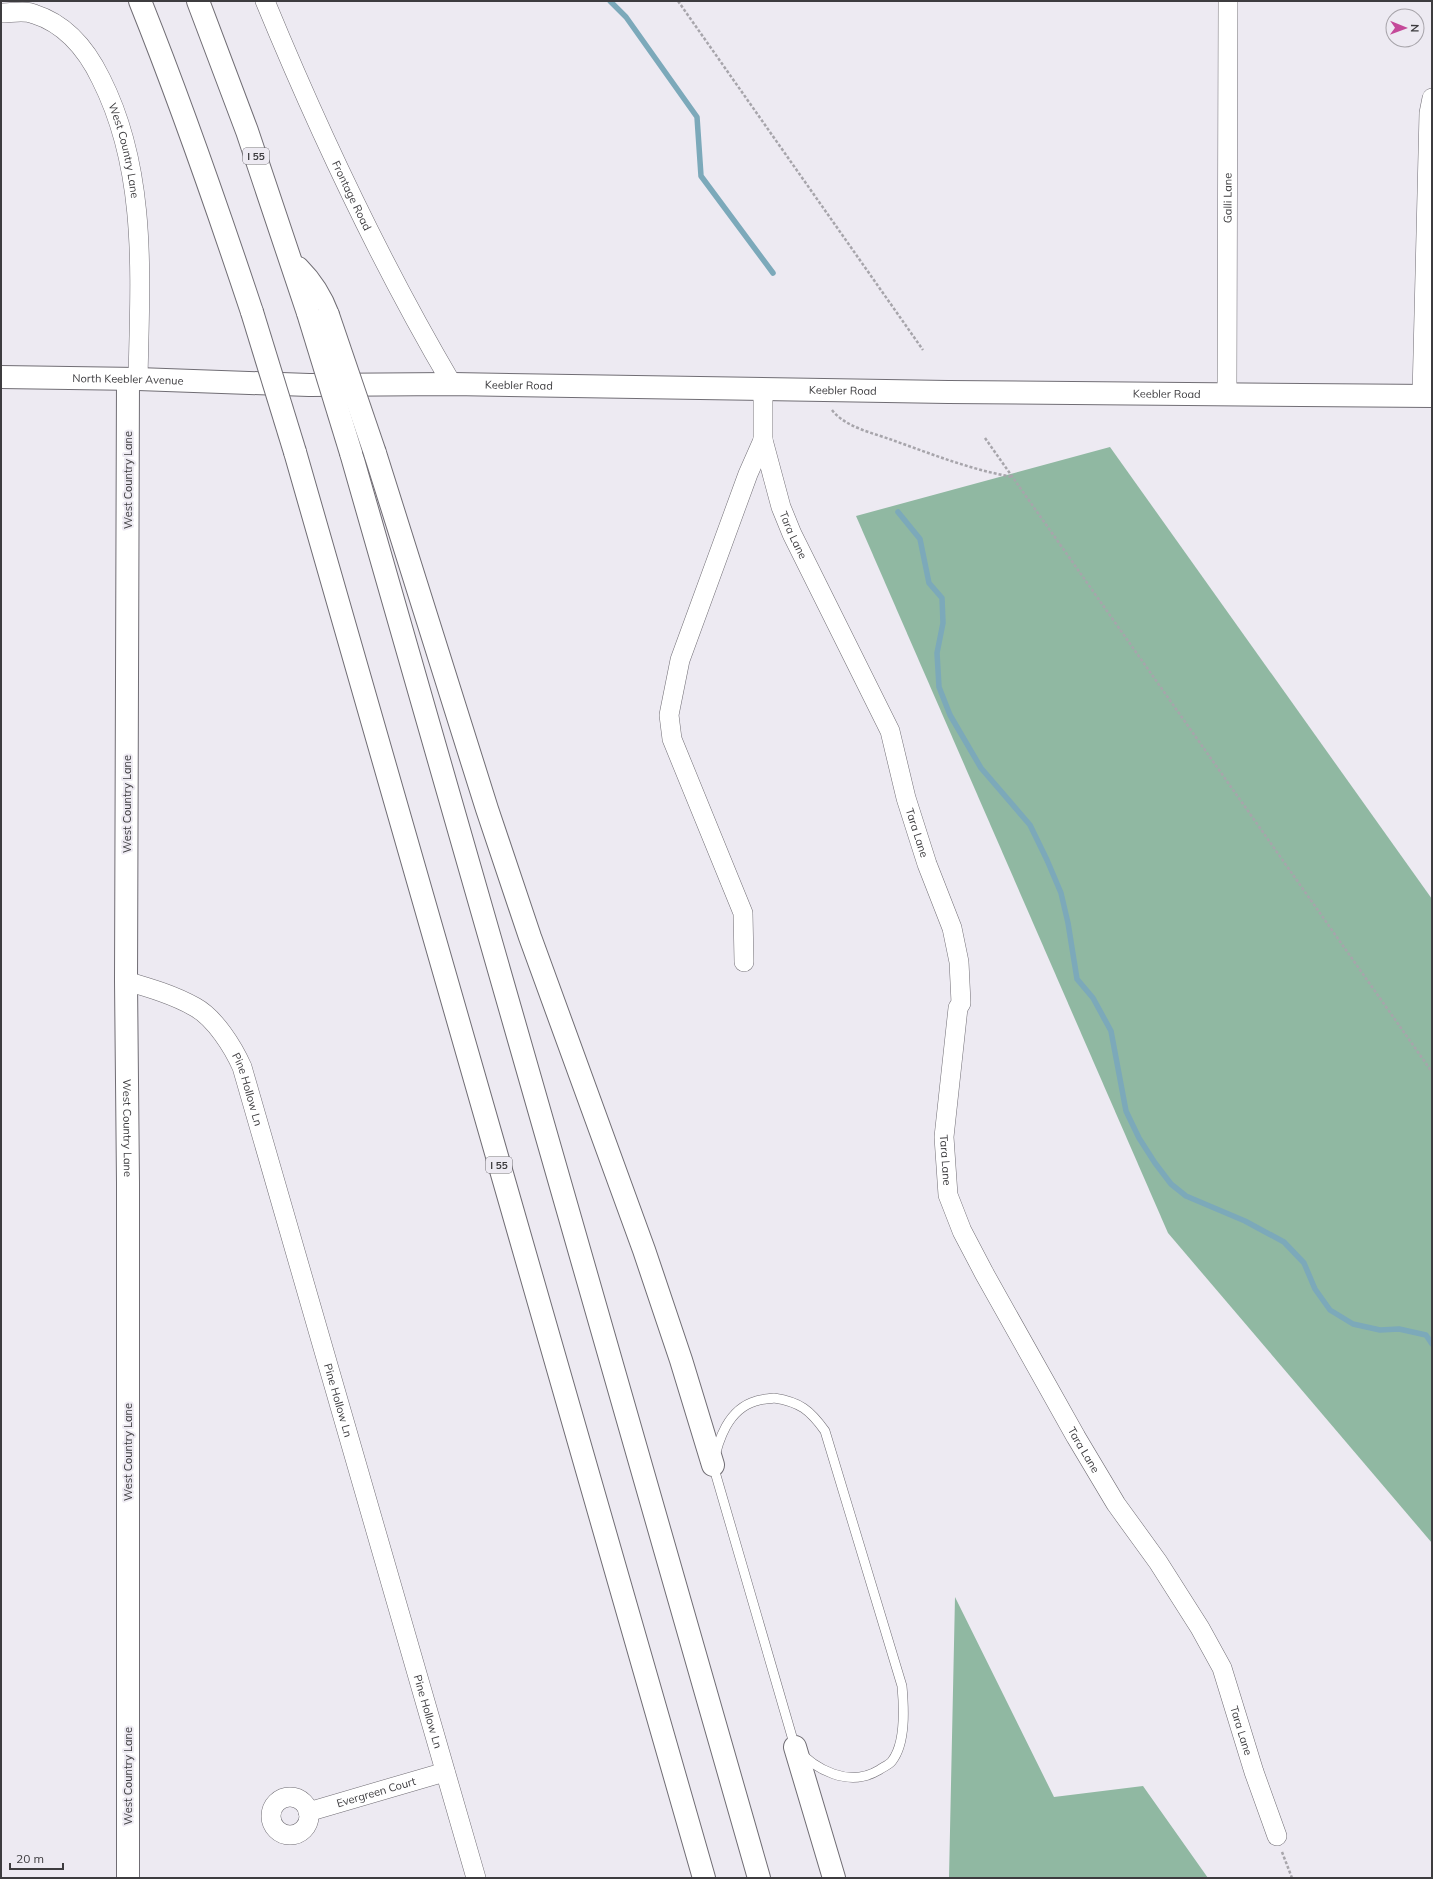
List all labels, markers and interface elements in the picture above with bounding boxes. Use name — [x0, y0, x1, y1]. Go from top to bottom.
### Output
north arrow — [1385, 8, 1425, 48]
text: N — [1408, 24, 1422, 32]
street label: West Country Lane — [105, 101, 142, 199]
road number: I 55 — [243, 148, 269, 164]
street label: Frontage Road — [329, 158, 375, 233]
street label: Galli Lane — [1220, 173, 1235, 223]
street label: North Keebler Avenue — [72, 371, 184, 388]
street label: Keebler Road — [485, 378, 553, 393]
street label: Keebler Road — [809, 383, 877, 398]
street label: Keebler Road — [1133, 387, 1201, 401]
street label: West Country Lane — [121, 431, 135, 529]
street label: Tara Lane — [776, 509, 810, 561]
street label: West Country Lane — [120, 755, 134, 853]
street label: Tara Lane — [903, 806, 931, 859]
street label: Pine Hollow Ln — [229, 1050, 266, 1127]
street label: West Country Lane — [120, 1079, 135, 1177]
street label: Tara Lane — [937, 1134, 954, 1186]
road number: I 55 — [486, 1157, 512, 1173]
street label: Pine Hollow Ln — [321, 1362, 355, 1439]
street label: West Country Lane — [121, 1403, 135, 1501]
street label: Tara Lane — [1065, 1424, 1103, 1475]
street label: Pine Hollow Ln — [411, 1673, 445, 1750]
street label: Tara Lane — [1227, 1704, 1255, 1757]
street label: West Country Lane — [121, 1727, 135, 1825]
street label: Evergreen Court — [335, 1774, 418, 1810]
scale bar — [10, 1845, 63, 1871]
text: 20 m — [16, 1851, 44, 1866]

